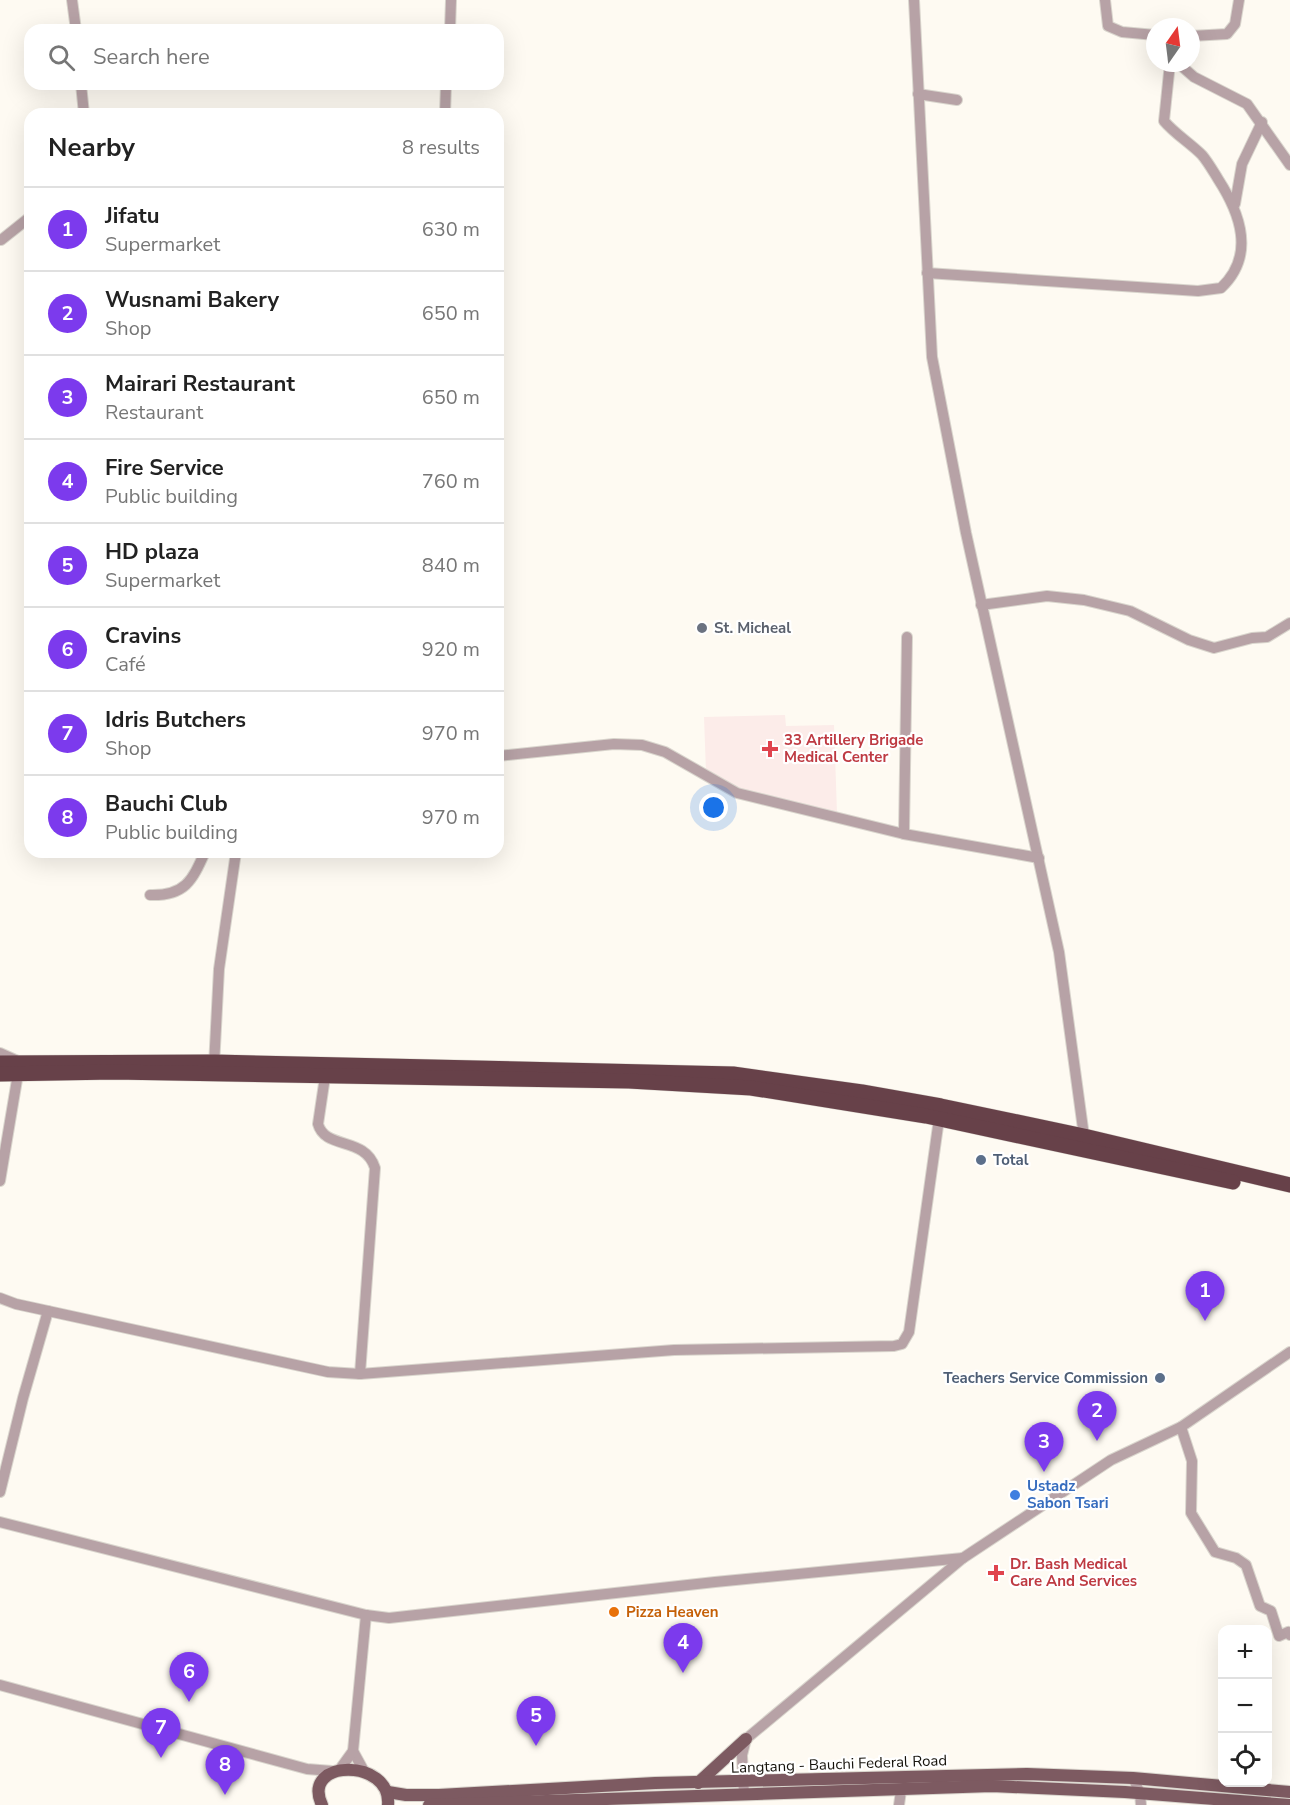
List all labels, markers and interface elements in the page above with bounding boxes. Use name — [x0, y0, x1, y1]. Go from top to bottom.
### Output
north arrow — [1146, 18, 1200, 72]
search box — [24, 24, 504, 90]
icon: search — [45, 41, 78, 74]
text: Search here — [93, 42, 210, 72]
text: Nearby — [48, 130, 135, 165]
text: 8 results — [402, 134, 480, 161]
text: Jifatu — [105, 201, 160, 231]
text: 1 — [62, 216, 74, 243]
text: 630 m — [422, 216, 480, 243]
text: Supermarket — [105, 231, 220, 258]
text: Wusnami Bakery — [105, 285, 279, 315]
text: 2 — [62, 300, 74, 327]
text: 650 m — [422, 300, 480, 327]
text: Shop — [105, 315, 151, 342]
text: Mairari Restaurant — [105, 369, 295, 399]
text: 3 — [62, 384, 74, 411]
text: 650 m — [422, 384, 480, 411]
text: Restaurant — [105, 399, 203, 426]
text: Fire Service — [105, 453, 224, 483]
text: 4 — [62, 468, 74, 495]
text: 760 m — [422, 468, 480, 495]
text: Public building — [105, 483, 238, 510]
text: HD plaza — [105, 537, 199, 567]
text: 5 — [62, 552, 74, 579]
text: 840 m — [422, 552, 480, 579]
text: Supermarket — [105, 567, 220, 594]
place label: St. Micheal — [714, 618, 791, 638]
text: Cravins — [105, 621, 181, 651]
marker: St. Micheal — [695, 621, 709, 635]
text: 6 — [62, 636, 74, 663]
text: 920 m — [422, 636, 480, 663]
text: Café — [105, 651, 146, 678]
text: Idris Butchers — [105, 705, 246, 735]
text: 7 — [62, 720, 74, 747]
text: 970 m — [422, 720, 480, 747]
place label: 33 Artillery Brigade Medical Center — [784, 730, 923, 767]
text: Shop — [105, 735, 151, 762]
marker: 33 Artillery Brigade Medical Center — [761, 740, 779, 758]
text: Bauchi Club — [105, 789, 228, 819]
your location — [699, 793, 728, 822]
text: 8 — [62, 804, 74, 831]
text: 970 m — [422, 804, 480, 831]
text: Public building — [105, 819, 238, 846]
place label: Total — [993, 1150, 1029, 1170]
marker: Total — [974, 1153, 988, 1167]
pin: 1 — [1186, 1272, 1224, 1321]
place label: Teachers Service Commission — [943, 1368, 1148, 1388]
marker: Teachers Service Commission — [1153, 1371, 1167, 1385]
pin: 2 — [1078, 1392, 1116, 1441]
pin: 3 — [1024, 1422, 1064, 1472]
place label: Ustadz Sabon Tsari — [1027, 1476, 1109, 1513]
marker: Ustadz Sabon Tsari — [1008, 1488, 1022, 1502]
place label: Dr. Bash Medical Care And Services — [1010, 1554, 1137, 1591]
marker: Dr. Bash Medical Care And Services — [987, 1564, 1005, 1582]
place label: Pizza Heaven — [626, 1602, 719, 1622]
marker: Pizza Heaven — [607, 1605, 621, 1619]
pin: 4 — [664, 1624, 702, 1673]
map controls — [1218, 1625, 1272, 1787]
button: + — [1218, 1625, 1272, 1679]
pin: 6 — [170, 1652, 208, 1702]
button: − — [1218, 1679, 1272, 1733]
pin: 5 — [516, 1696, 556, 1746]
pin: 7 — [142, 1708, 180, 1758]
button: locate — [1218, 1733, 1272, 1787]
pin: 8 — [206, 1746, 244, 1795]
street label: Langtang - Bauchi Federal Road — [731, 1750, 947, 1778]

